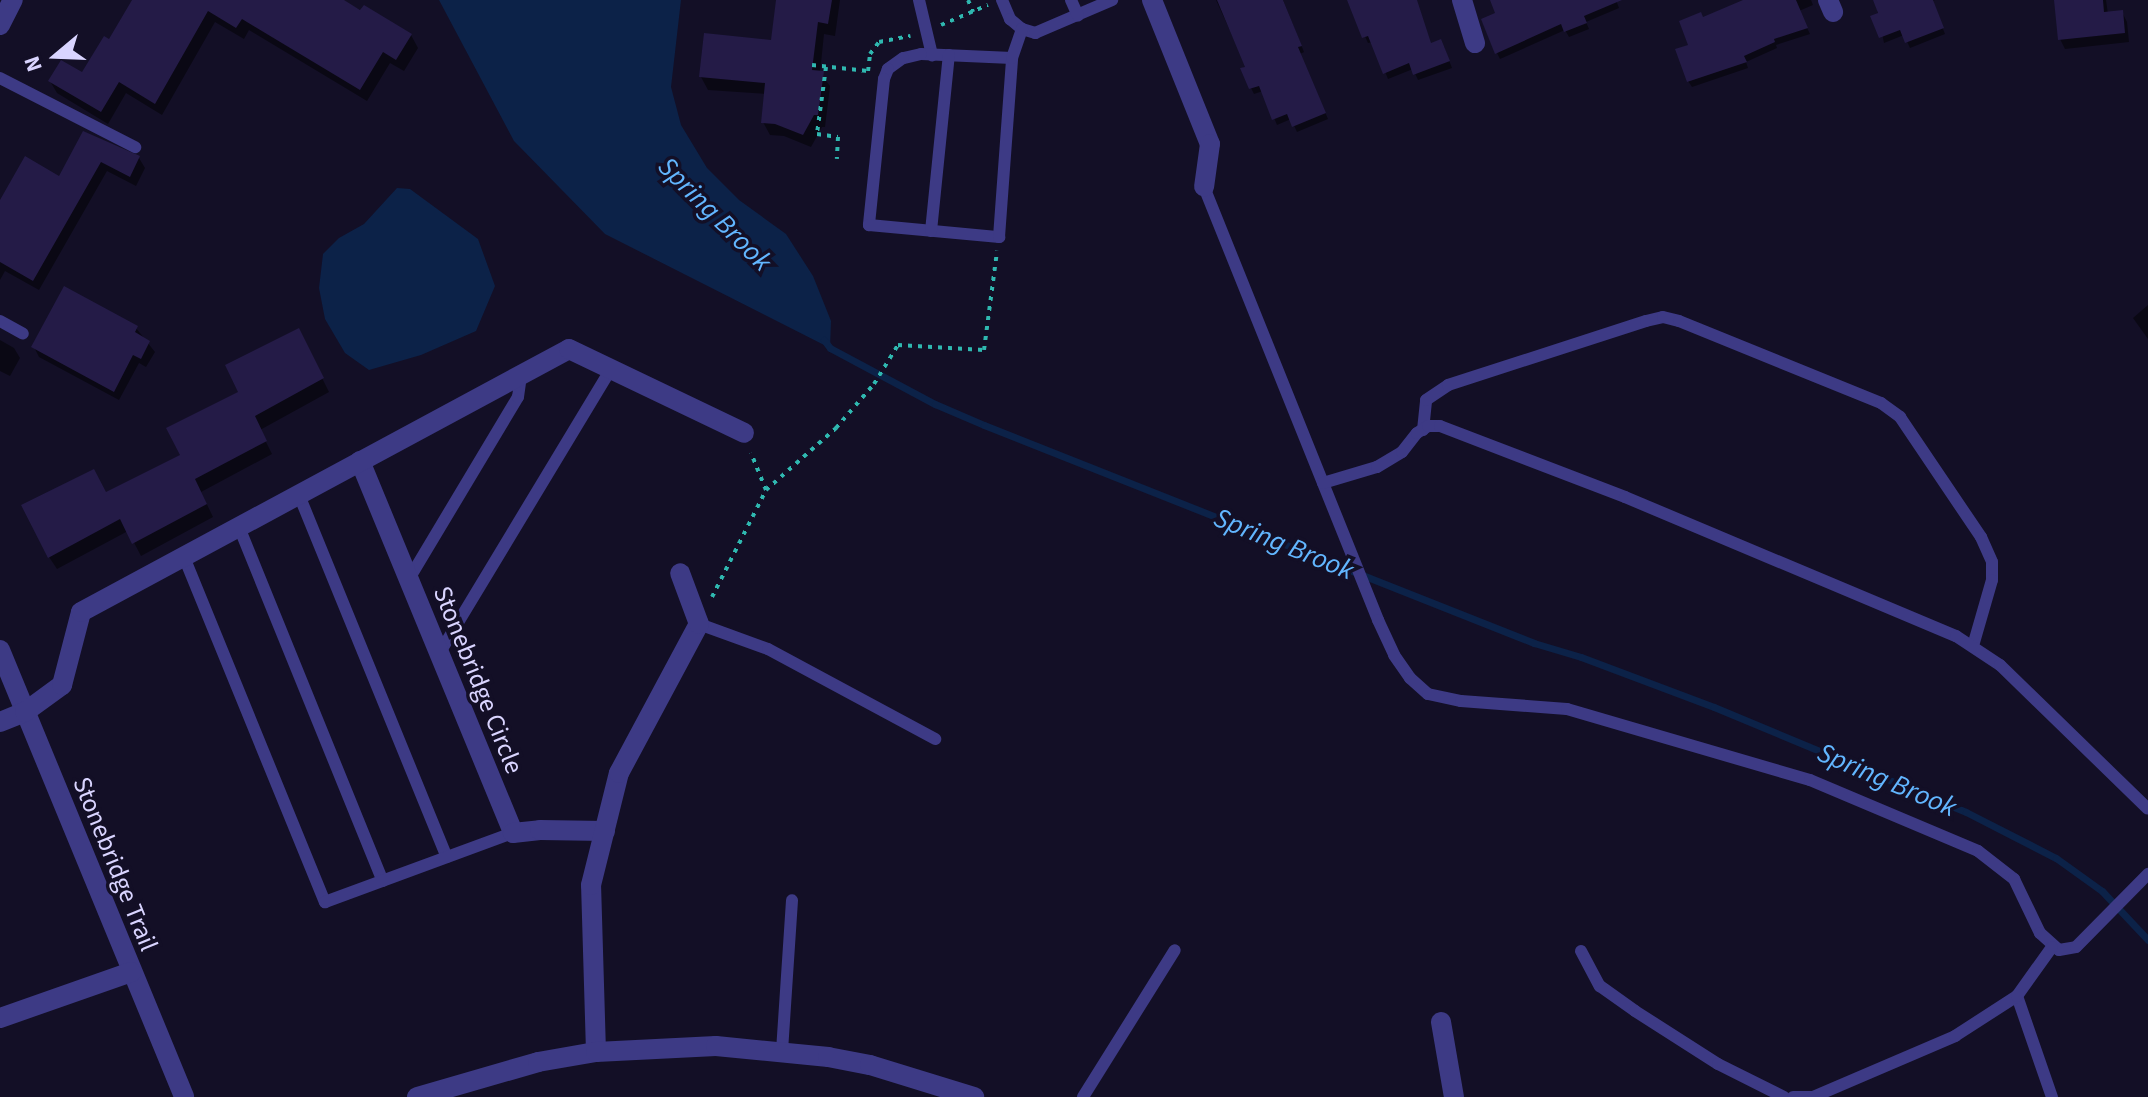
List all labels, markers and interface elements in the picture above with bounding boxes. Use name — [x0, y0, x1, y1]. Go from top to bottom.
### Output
north arrow — [16, 16, 96, 96]
text: N — [16, 52, 51, 76]
water label: Spring Brook — [651, 150, 779, 278]
water label: Spring Brook — [1209, 501, 1359, 587]
street label: Stonebridge Circle — [426, 582, 530, 778]
water label: Spring Brook — [1812, 736, 1962, 824]
street label: Stonebridge Trail — [66, 772, 164, 956]

